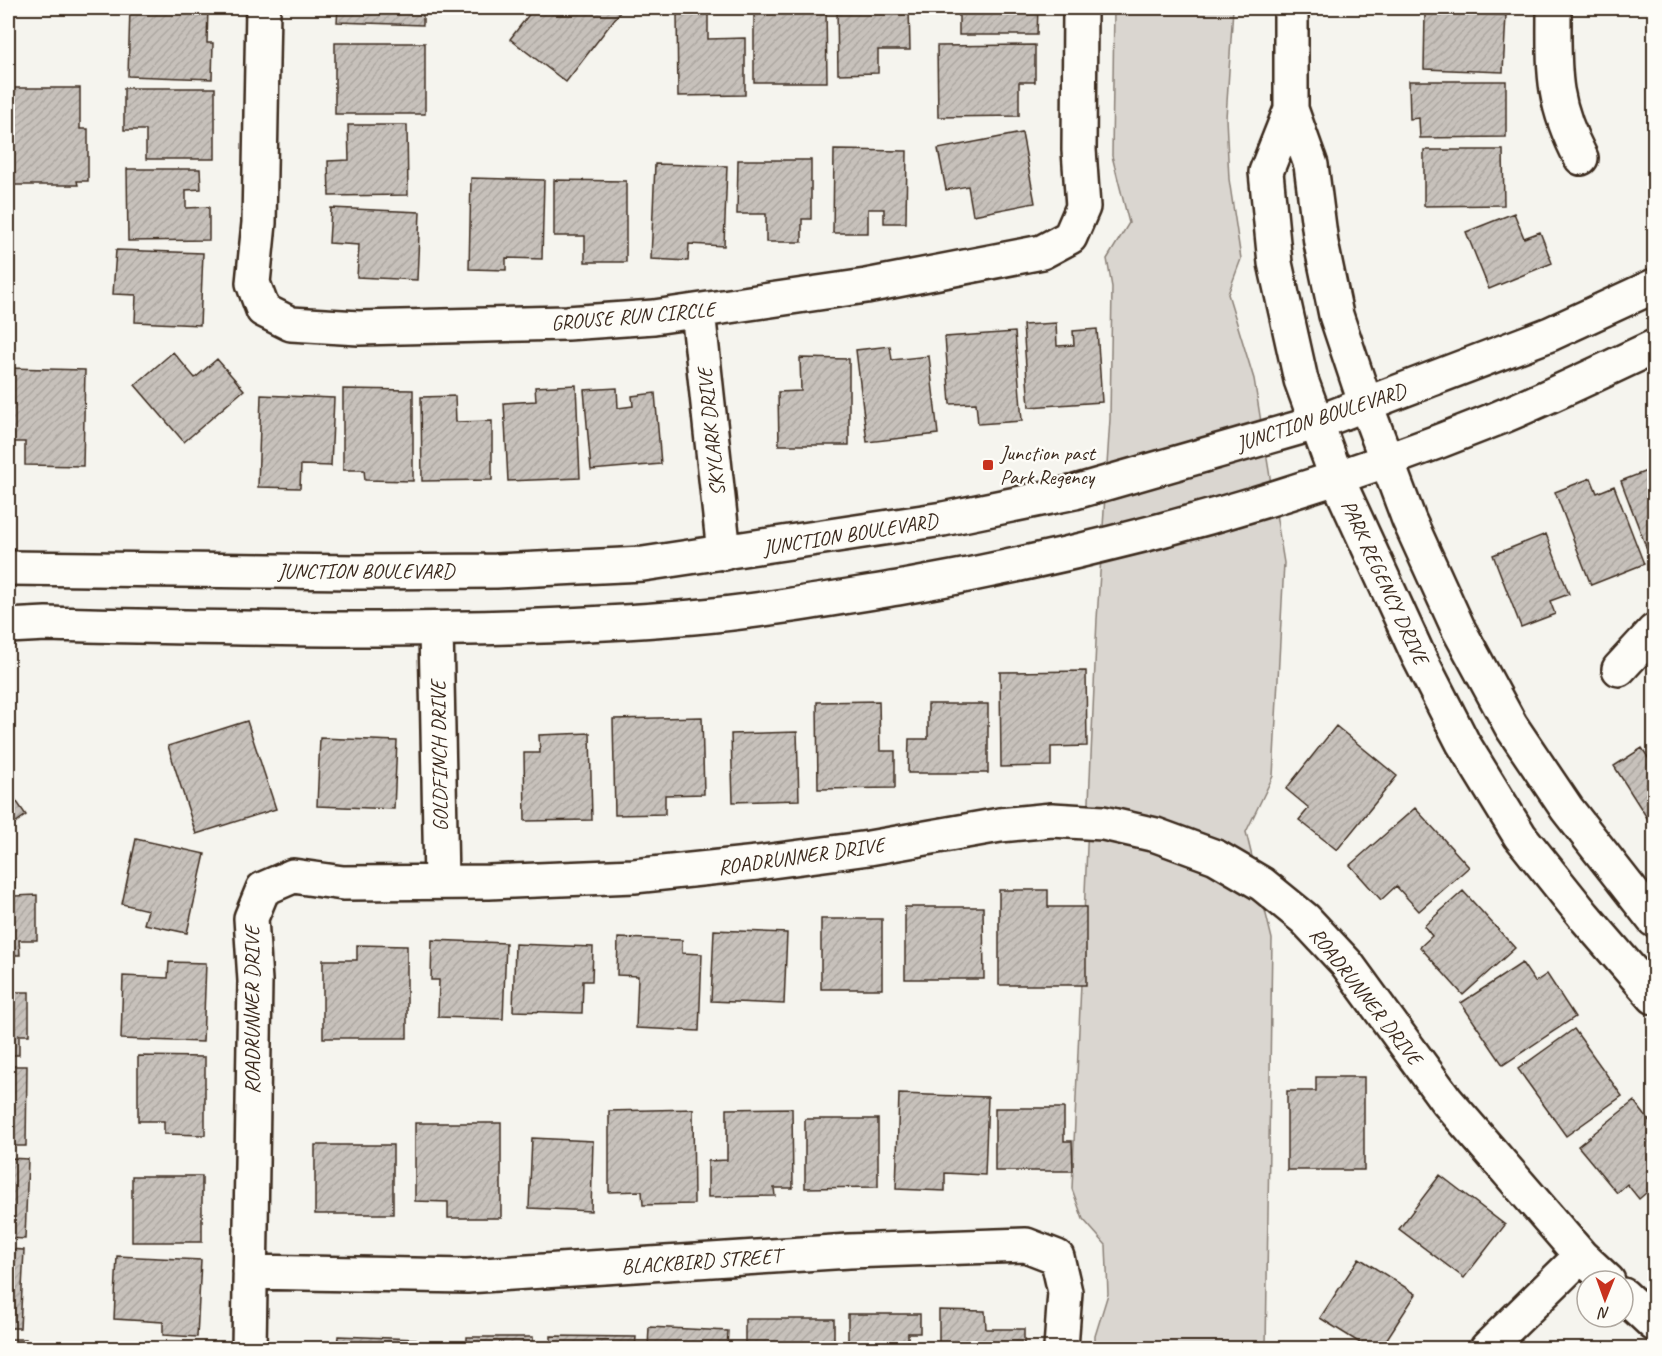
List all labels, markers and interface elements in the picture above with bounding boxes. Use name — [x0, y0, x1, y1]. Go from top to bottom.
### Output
street label: GROUSE RUN CIRCLE — [550, 296, 719, 336]
street label: SKYLARK DRIVE — [691, 364, 731, 497]
street label: JUNCTION BOULEVARD — [1232, 377, 1411, 457]
place label: Junction past Park Regency — [999, 440, 1097, 490]
marker: Junction past Park Regency — [981, 458, 995, 472]
street label: PARK REGENCY DRIVE — [1336, 496, 1435, 670]
street label: JUNCTION BOULEVARD — [760, 507, 941, 561]
street label: JUNCTION BOULEVARD — [277, 558, 456, 584]
street label: GOLDFINCH DRIVE — [425, 678, 453, 832]
street label: ROADRUNNER DRIVE — [716, 831, 888, 881]
street label: ROADRUNNER DRIVE — [1304, 922, 1429, 1072]
street label: ROADRUNNER DRIVE — [239, 924, 265, 1094]
street label: BLACKBIRD STREET — [620, 1242, 787, 1280]
north arrow — [1575, 1269, 1635, 1329]
text: N — [1597, 1303, 1610, 1323]

